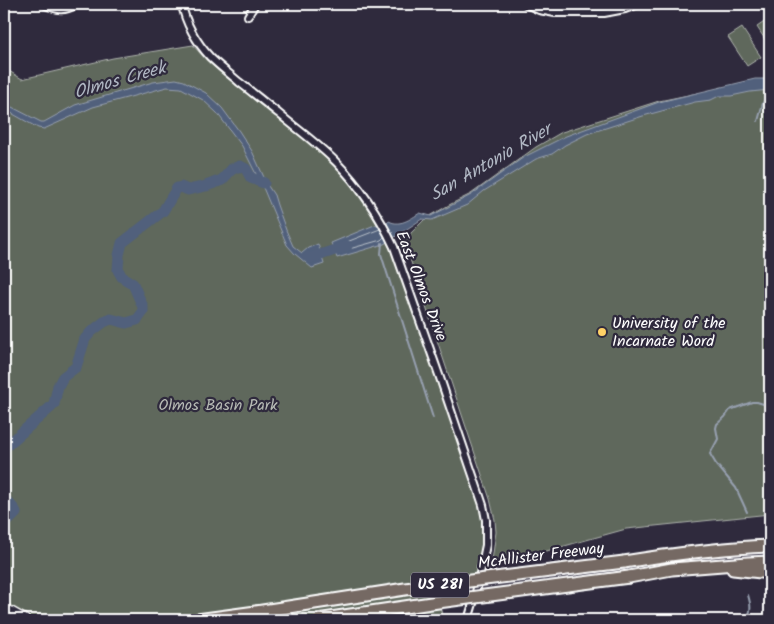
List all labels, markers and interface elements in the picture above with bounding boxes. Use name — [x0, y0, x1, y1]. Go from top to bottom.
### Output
water label: Olmos Creek — [71, 53, 172, 108]
water label: San Antonio River — [425, 114, 561, 210]
street label: East Olmos Drive — [388, 227, 454, 345]
place label: University of the Incarnate Word — [612, 311, 726, 354]
marker: University of the Incarnate Word — [596, 326, 608, 338]
park label: Olmos Basin Park — [158, 393, 278, 418]
street label: McAllister Freeway — [477, 536, 606, 576]
road number: US 281 — [411, 572, 469, 598]

